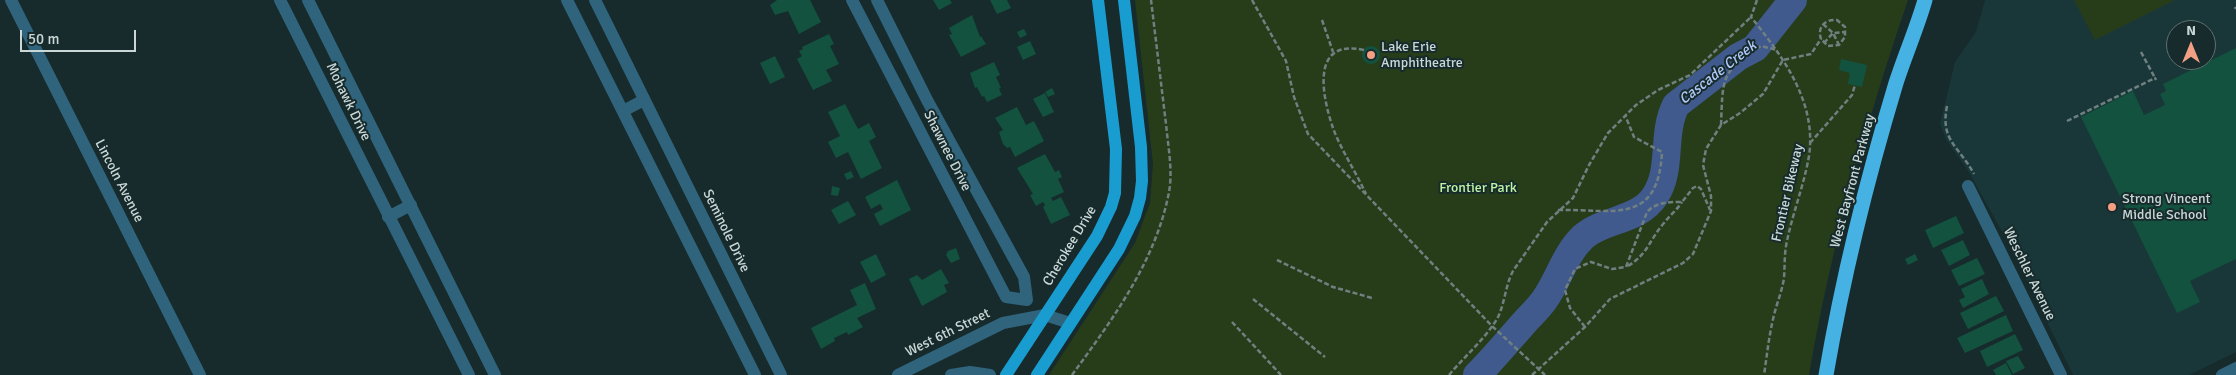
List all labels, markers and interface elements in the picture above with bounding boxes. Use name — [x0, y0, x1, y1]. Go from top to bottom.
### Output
scale bar — [22, 20, 139, 52]
north arrow — [2166, 20, 2216, 70]
text: N — [2186, 22, 2196, 39]
text: 50 m — [28, 30, 59, 48]
water label: Cascade Creek — [1676, 37, 1760, 109]
place label: Lake Erie Amphitheatre — [1381, 39, 1463, 72]
marker: Lake Erie Amphitheatre — [1365, 49, 1377, 61]
street label: Mohawk Drive — [322, 60, 374, 144]
street label: Shawnee Drive — [919, 108, 975, 194]
street label: West Bayfront Parkway — [1827, 112, 1879, 250]
street label: Lincoln Avenue — [91, 137, 147, 225]
street label: Frontier Bikeway — [1769, 142, 1807, 244]
park label: Frontier Park — [1439, 180, 1517, 196]
street label: Seminole Drive — [699, 187, 753, 275]
place label: Strong Vincent Middle School — [2122, 191, 2210, 223]
marker: Strong Vincent Middle School — [2106, 201, 2118, 213]
street label: Cherokee Drive — [1040, 203, 1100, 289]
street label: Weschler Avenue — [1999, 225, 2059, 323]
street label: West 6th Street — [903, 305, 993, 361]

